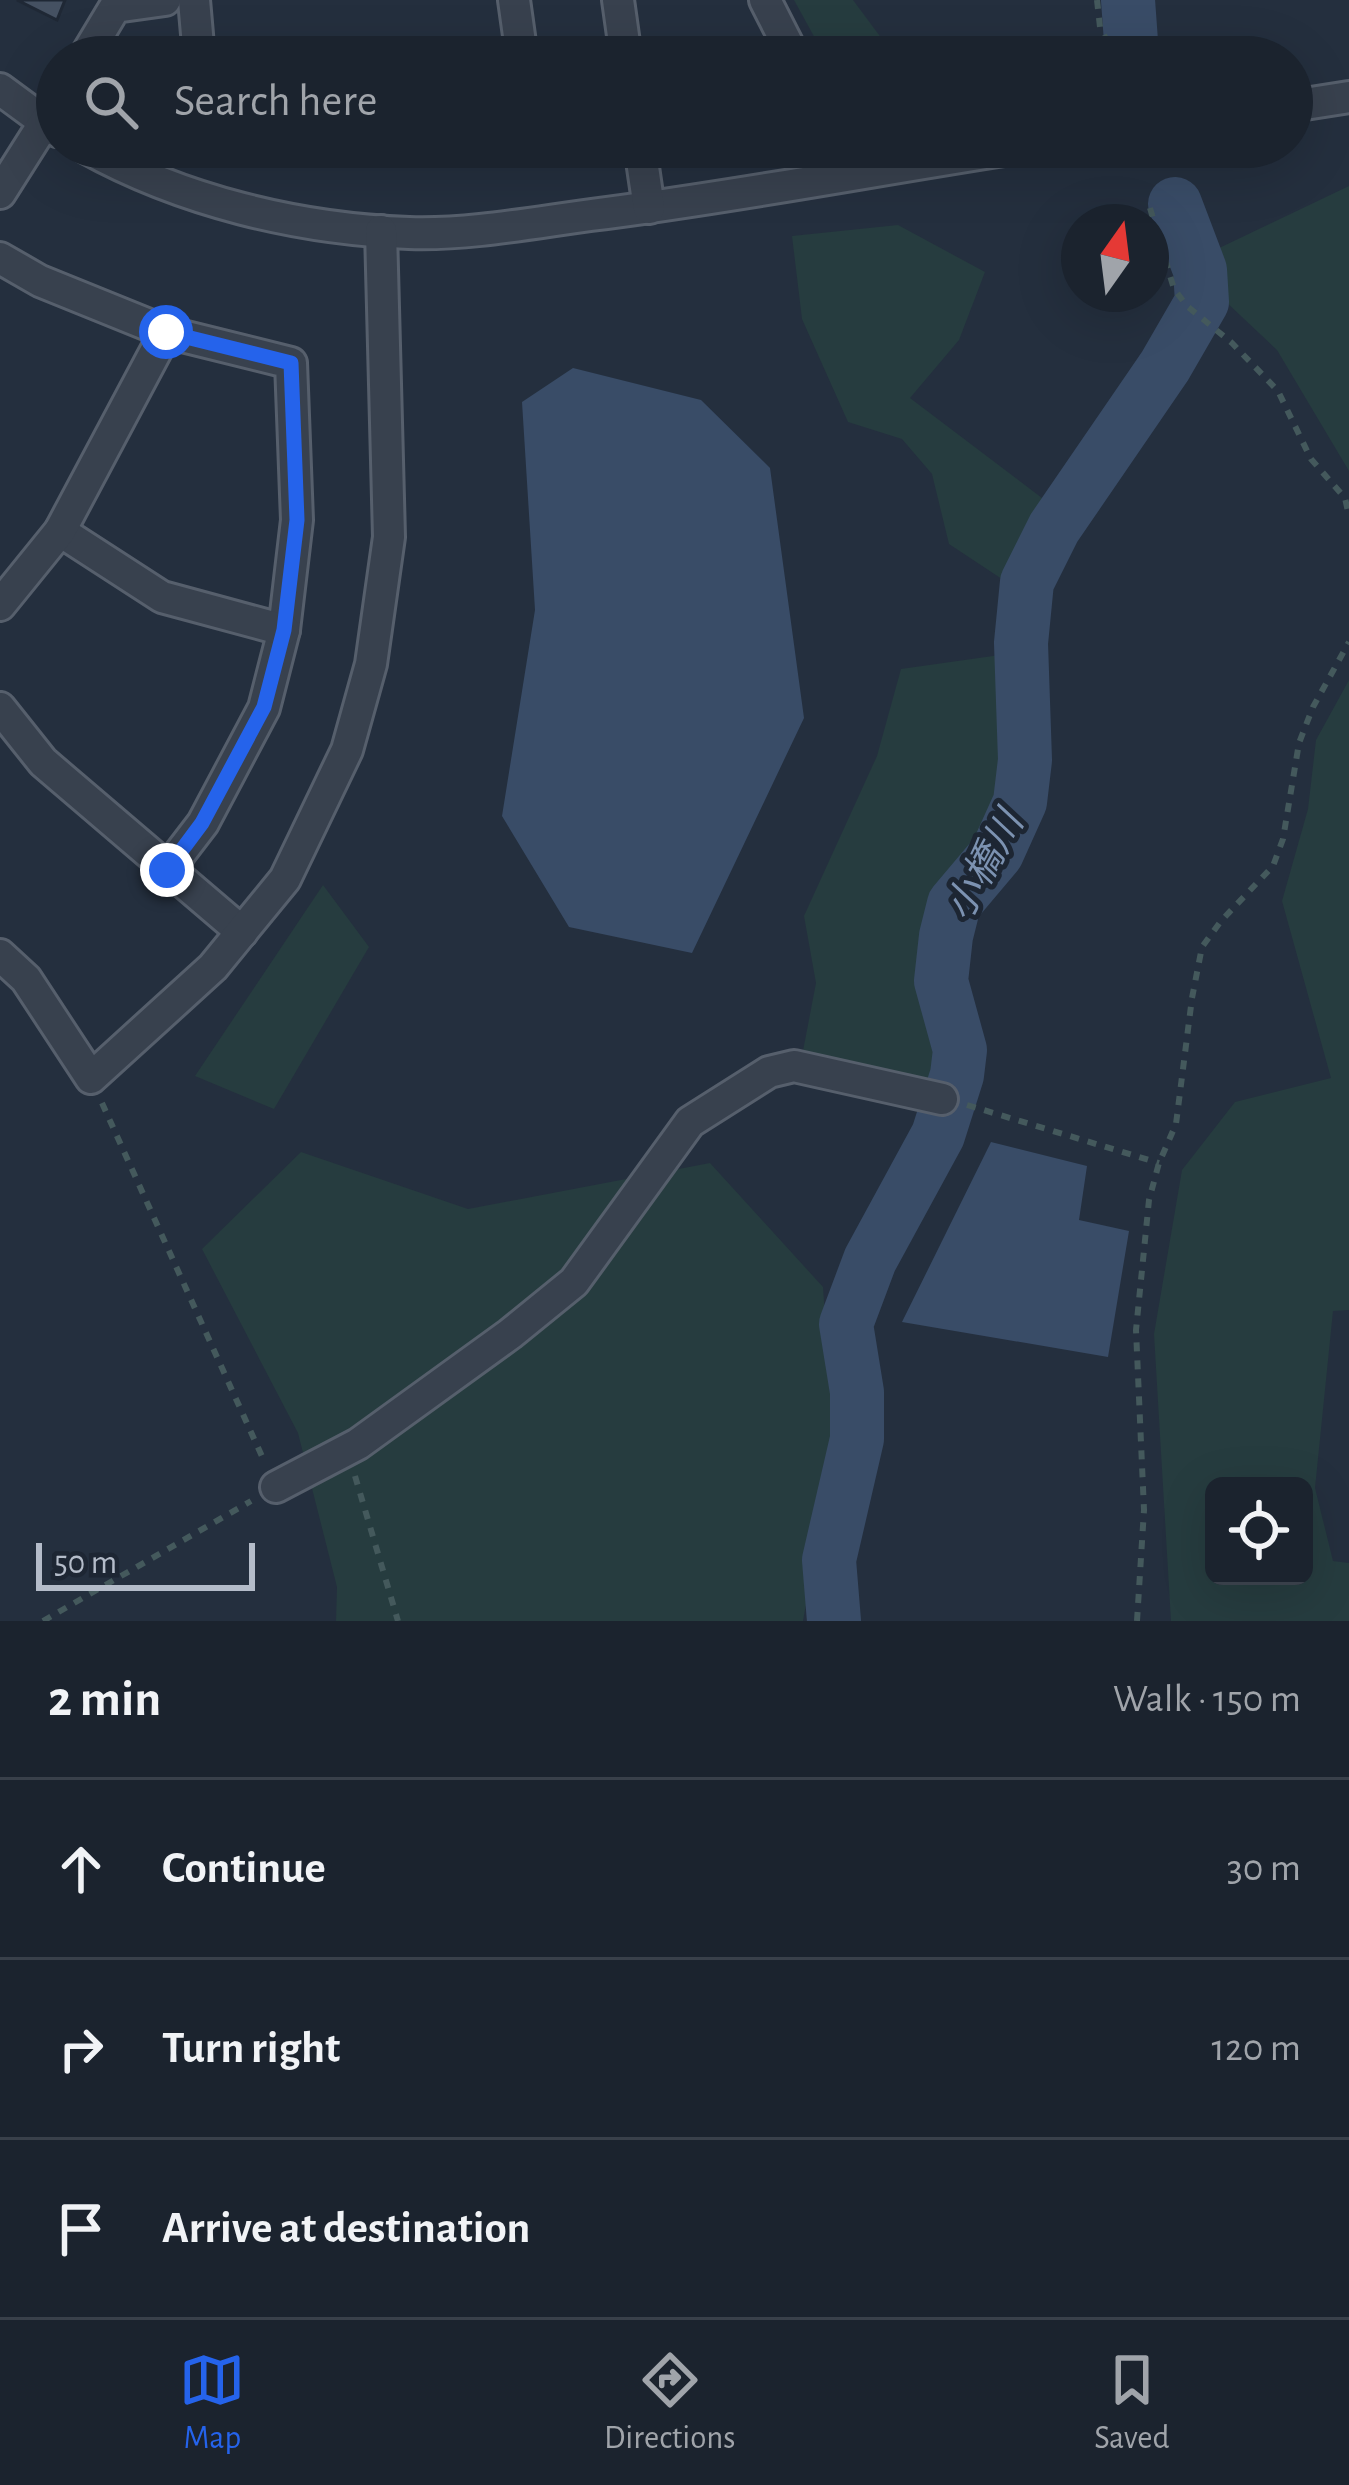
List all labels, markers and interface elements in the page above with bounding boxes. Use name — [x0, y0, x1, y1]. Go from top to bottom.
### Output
search box — [36, 36, 1313, 168]
icon: search — [78, 69, 144, 135]
text: Search here — [174, 79, 377, 124]
north arrow — [1061, 204, 1169, 312]
route start — [139, 305, 193, 359]
water label: 小橋川 — [938, 801, 1033, 927]
route end — [140, 843, 194, 897]
map controls — [1205, 1477, 1313, 1585]
button: locate — [1205, 1477, 1313, 1585]
scale bar — [36, 1537, 255, 1590]
text: 50 m — [54, 1547, 117, 1580]
text: 2 min — [48, 1674, 161, 1725]
text: Walk · 150 m — [1113, 1680, 1301, 1719]
icon: ahead — [48, 1836, 114, 1902]
text: Continue — [162, 1846, 326, 1891]
text: 30 m — [1227, 1849, 1301, 1888]
icon: right — [48, 2016, 114, 2082]
text: Turn right — [162, 2026, 340, 2071]
text: 120 m — [1212, 2029, 1301, 2068]
icon: arrive — [48, 2196, 114, 2262]
text: Arrive at destination — [162, 2206, 530, 2251]
tab: Map — [179, 2347, 245, 2459]
tab: Directions — [604, 2347, 735, 2459]
tab: Saved — [1094, 2347, 1170, 2459]

